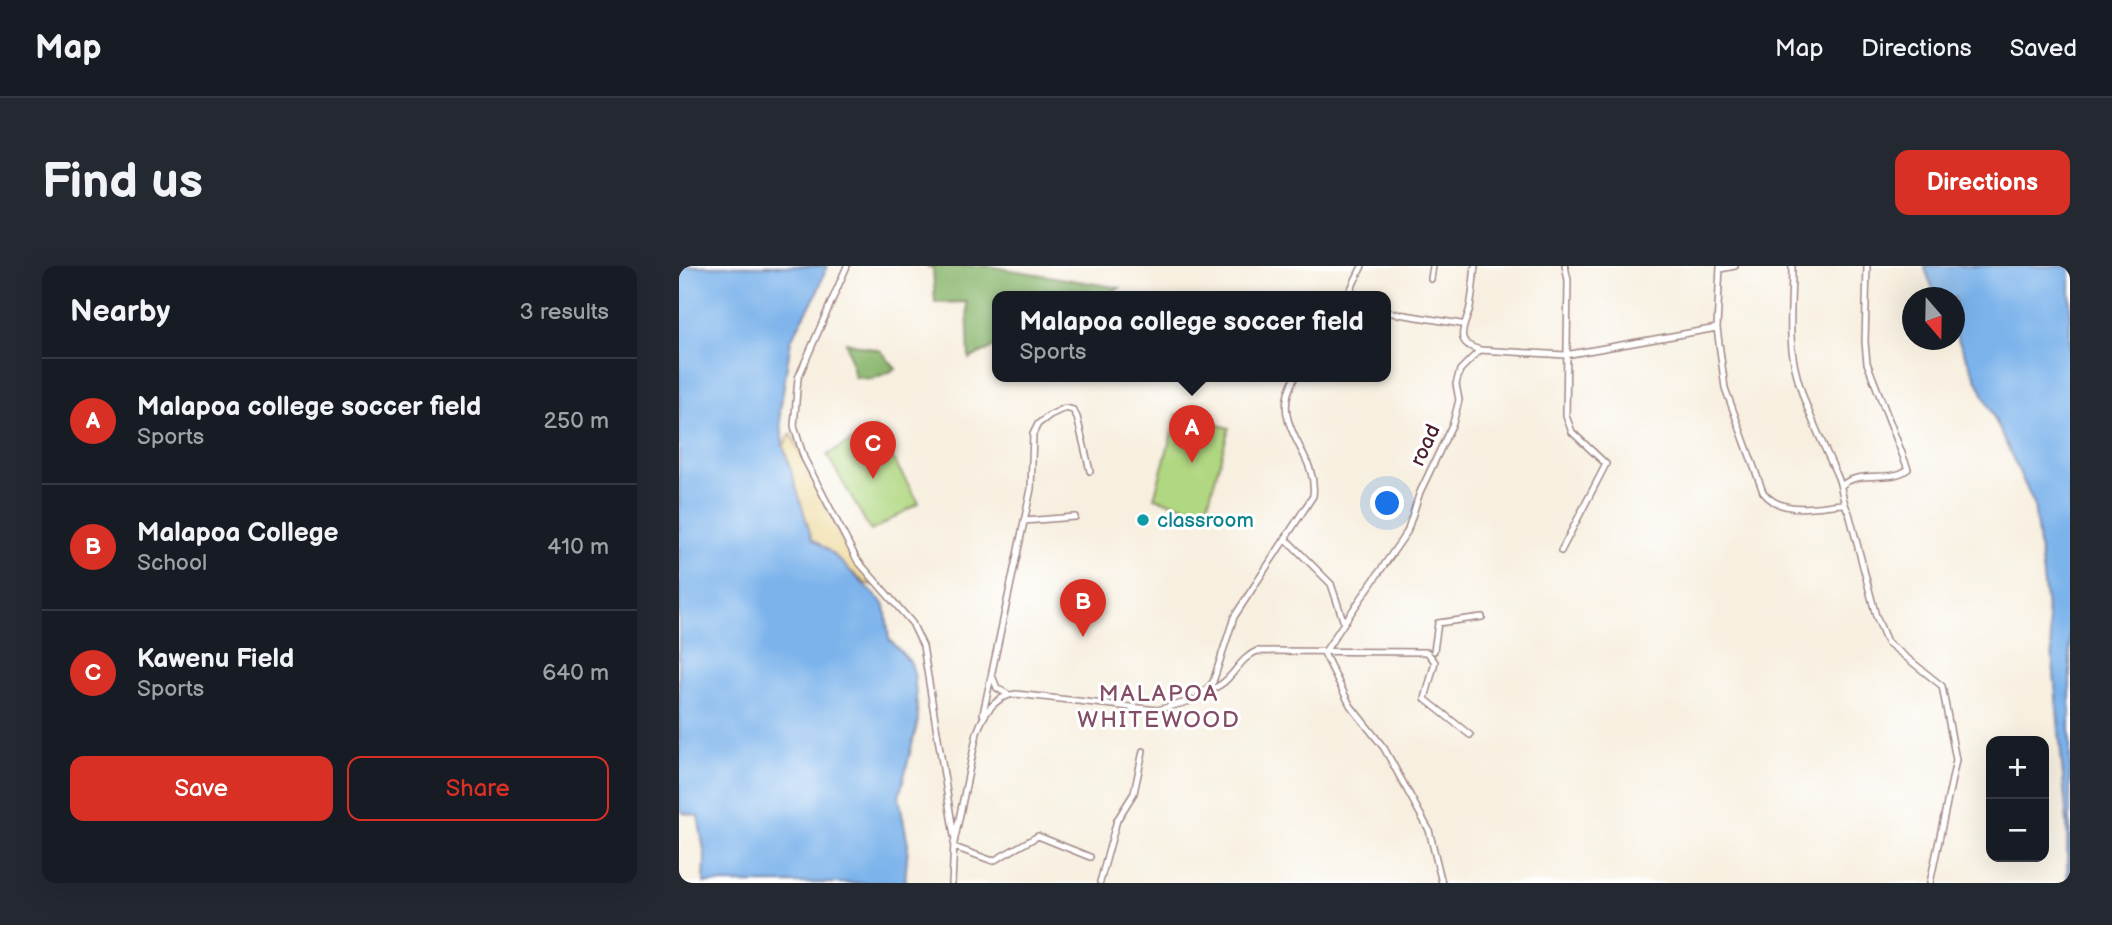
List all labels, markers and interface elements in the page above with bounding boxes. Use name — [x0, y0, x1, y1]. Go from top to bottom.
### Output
text: Map — [35, 28, 101, 68]
text: Map — [1775, 34, 1823, 63]
text: Directions — [1861, 34, 1972, 63]
text: Saved — [2010, 34, 2077, 63]
button: Directions — [1895, 150, 2070, 215]
text: Find us — [42, 153, 203, 212]
north arrow — [1902, 287, 1965, 350]
popup — [992, 291, 1391, 382]
text: Nearby — [70, 294, 170, 330]
text: 3 results — [520, 298, 609, 326]
text: Malapoa college soccer field — [1019, 307, 1364, 338]
text: Sports — [1019, 338, 1086, 366]
text: Malapoa college soccer field — [137, 392, 481, 423]
pin: A — [1169, 405, 1215, 463]
text: A — [86, 407, 100, 435]
text: 250 m — [543, 407, 609, 435]
street label: road — [1405, 420, 1446, 470]
pin: C — [850, 421, 896, 479]
text: Sports — [137, 423, 204, 451]
your location — [1370, 486, 1404, 520]
place label: classroom — [1157, 508, 1254, 533]
marker: classroom — [1135, 512, 1151, 528]
text: Malapoa College — [137, 518, 338, 549]
text: B — [85, 533, 101, 561]
text: 410 m — [547, 533, 609, 561]
text: School — [137, 549, 207, 577]
pin: B — [1060, 579, 1106, 637]
text: Kawenu Field — [137, 644, 294, 675]
text: C — [85, 659, 101, 687]
text: 640 m — [542, 659, 609, 687]
text: Sports — [137, 675, 204, 703]
district label: MALAPOA WHITEWOOD — [1077, 680, 1241, 734]
map controls — [1986, 736, 2049, 862]
button: + — [1986, 736, 2049, 799]
button: Save — [70, 756, 333, 821]
button: Share — [347, 756, 609, 821]
button: − — [1986, 799, 2049, 862]

